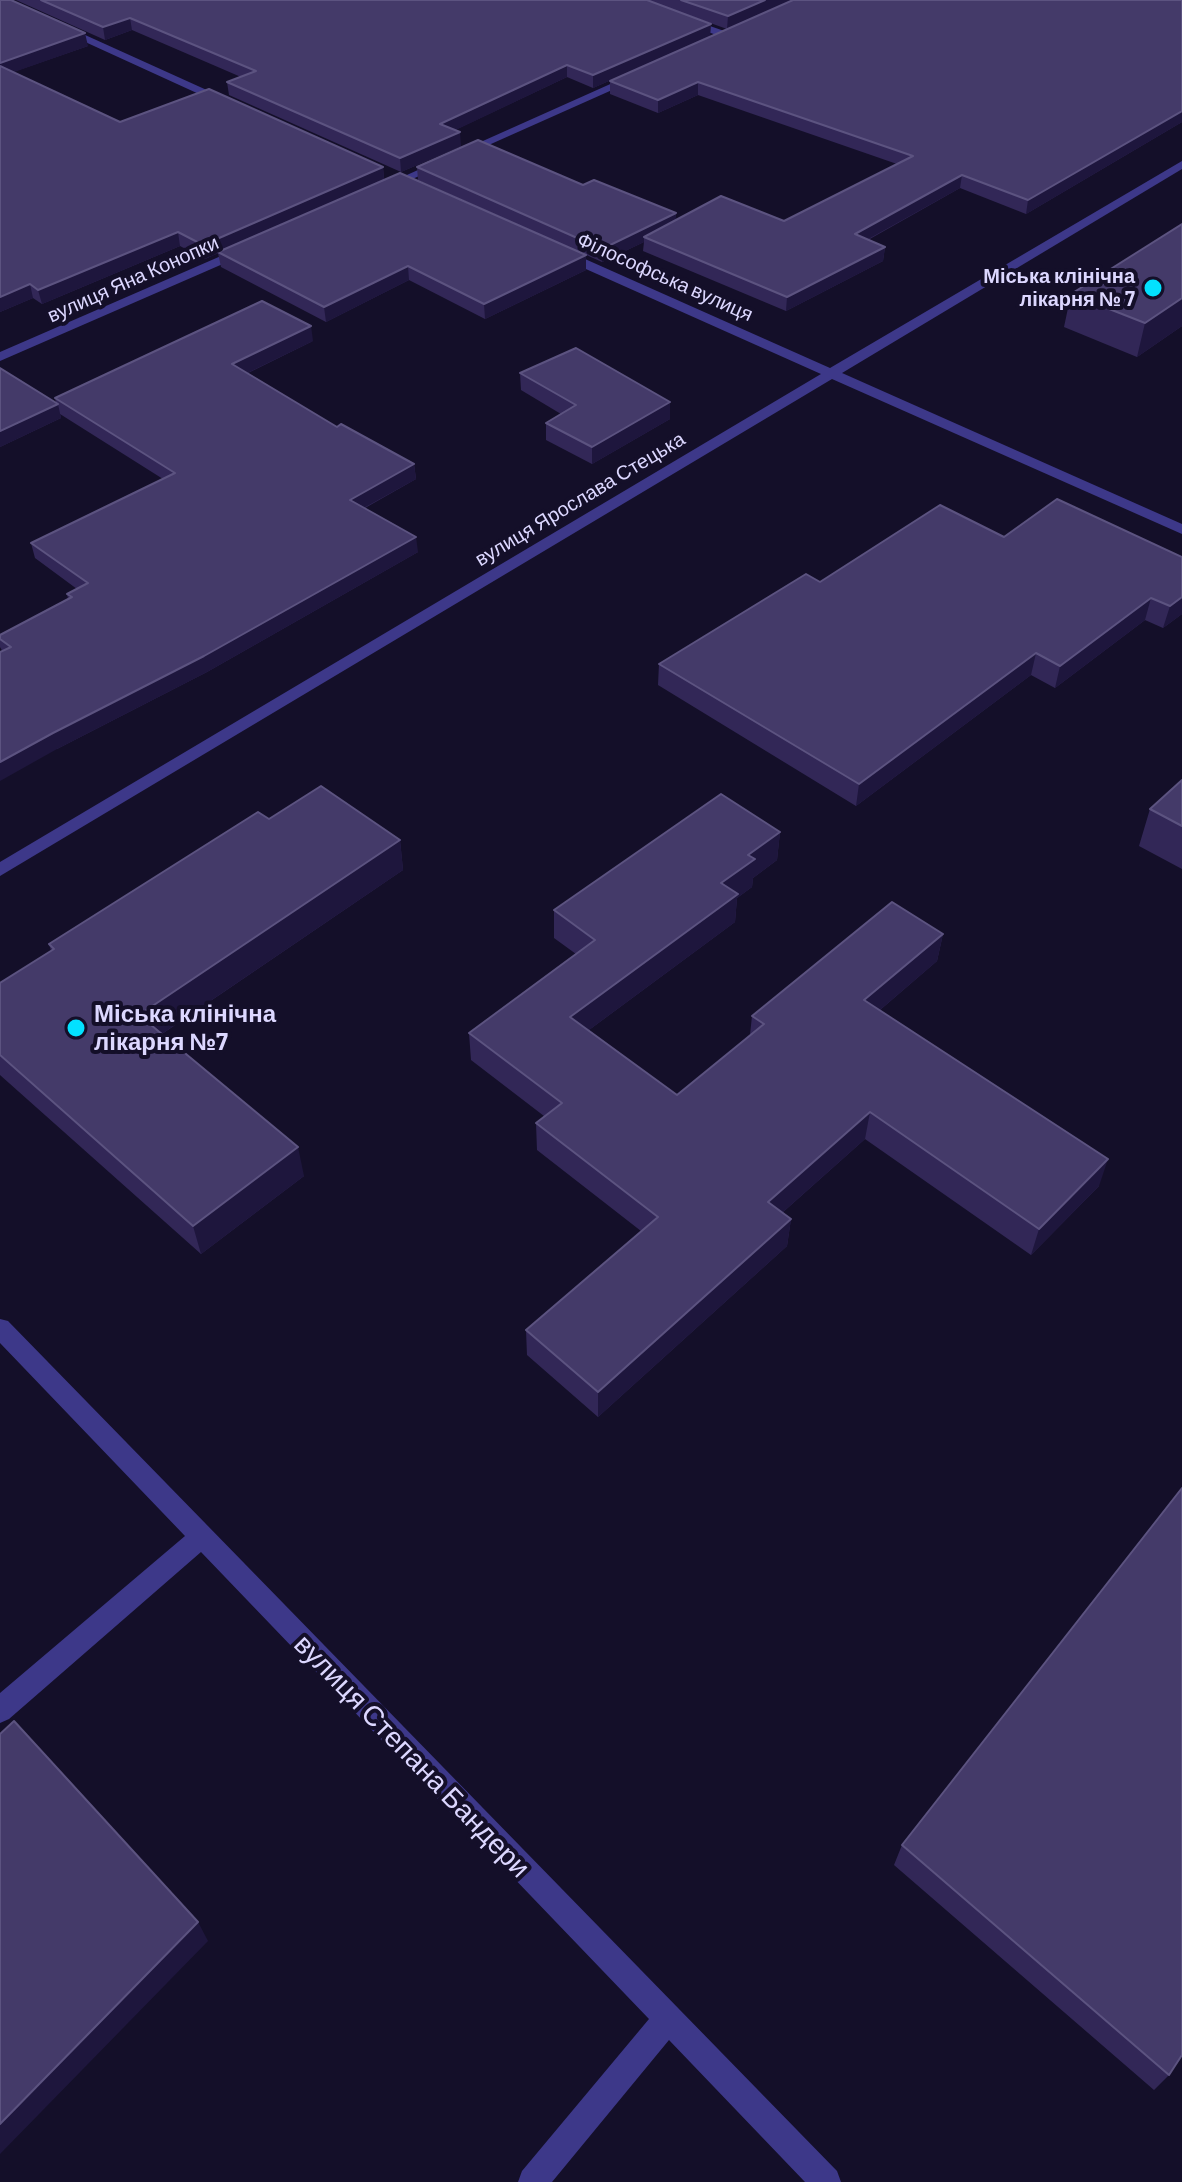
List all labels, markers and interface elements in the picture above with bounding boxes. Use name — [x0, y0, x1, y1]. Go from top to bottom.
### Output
street label: Філософська вулиця — [573, 227, 757, 327]
street label: вулиця Яна Конопки — [44, 230, 222, 328]
place label: Міська клінічна лікарня № 7 — [983, 264, 1135, 311]
marker: Міська клінічна лікарня № 7 — [1142, 277, 1164, 299]
street label: вулиця Ярослава Стецька — [471, 427, 689, 571]
place label: Міська клінічна лікарня №7 — [94, 1000, 276, 1056]
marker: Міська клінічна лікарня №7 — [65, 1017, 87, 1039]
street label: вулиця Степана Бандери — [287, 1628, 537, 1884]

